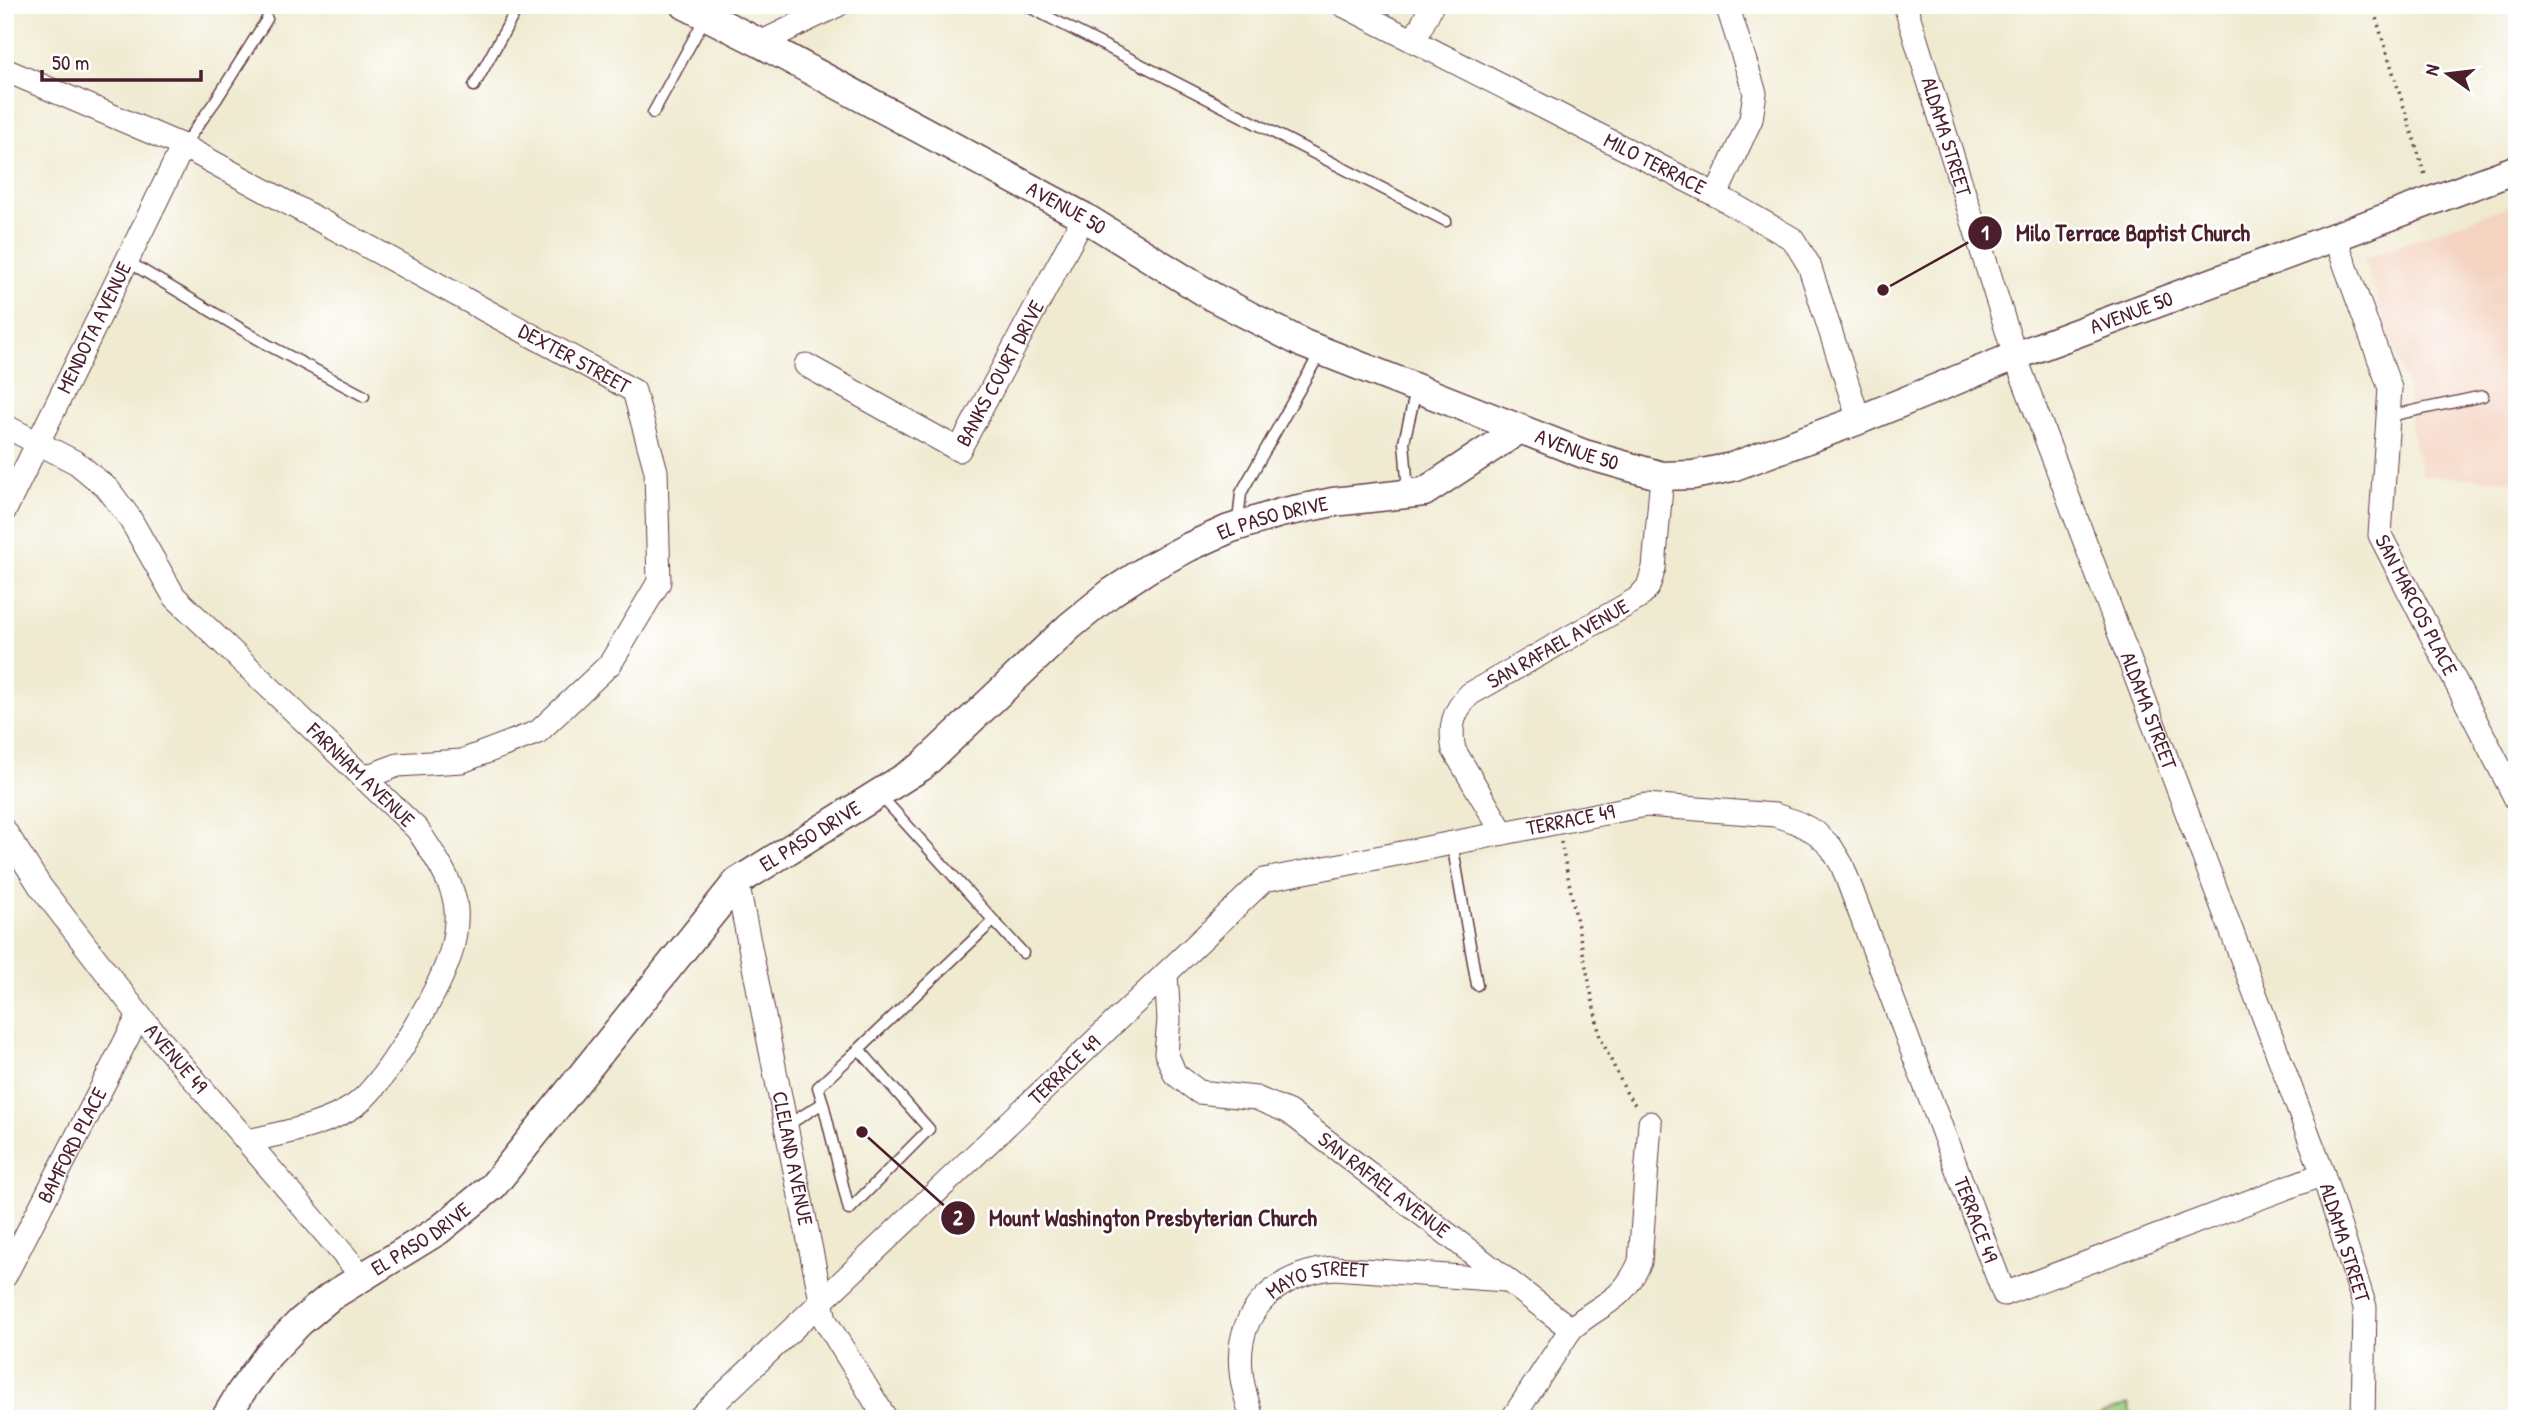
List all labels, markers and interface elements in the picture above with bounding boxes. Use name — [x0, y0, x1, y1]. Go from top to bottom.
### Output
scale bar — [42, 38, 201, 82]
north arrow — [2414, 38, 2484, 108]
text: 50 m — [52, 48, 89, 77]
text: N — [2418, 62, 2445, 78]
street label: ALDAMA STREET — [1914, 73, 1979, 201]
street label: MILO TERRACE — [1599, 125, 1711, 202]
street label: AVENUE 50 — [1022, 174, 1112, 241]
callout: Milo Terrace Baptist Church — [1967, 211, 2265, 255]
text: Milo Terrace Baptist Church — [2016, 217, 2250, 249]
text: 1 — [1981, 218, 1989, 247]
street label: MENDOTA AVENUE — [49, 257, 138, 398]
street label: AVENUE 50 — [2086, 283, 2177, 341]
street label: BANKS COURT DRIVE — [949, 295, 1051, 451]
street label: DEXTER STREET — [514, 316, 637, 401]
street label: AVENUE 50 — [1531, 421, 1622, 477]
street label: EL PASO DRIVE — [1212, 488, 1330, 547]
street label: SAN MARCOS PLACE — [2368, 529, 2465, 680]
street label: SAN RAFAEL AVENUE — [1481, 592, 1634, 695]
street label: ALDAMA STREET — [2114, 648, 2185, 775]
street label: FARNHAM AVENUE — [300, 715, 422, 833]
street label: EL PASO DRIVE — [754, 793, 866, 878]
street label: TERRACE 49 — [1524, 796, 1618, 842]
street label: AVENUE 49 — [138, 1017, 215, 1100]
street label: TERRACE 49 — [1022, 1028, 1107, 1111]
street label: BAMFORD PLACE — [30, 1082, 113, 1208]
street label: CLELAND AVENUE — [765, 1089, 821, 1228]
street label: SAN RAFAEL AVENUE — [1312, 1125, 1456, 1245]
street label: TERRACE 49 — [1947, 1172, 2006, 1267]
street label: ALDAMA STREET — [2313, 1179, 2378, 1307]
street label: EL PASO DRIVE — [365, 1195, 476, 1282]
callout: Mount Washington Presbyterian Church — [940, 1196, 1331, 1240]
text: Mount Washington Presbyterian Church — [989, 1202, 1317, 1234]
text: 2 — [953, 1203, 963, 1232]
street label: MAYO STREET — [1259, 1253, 1371, 1305]

